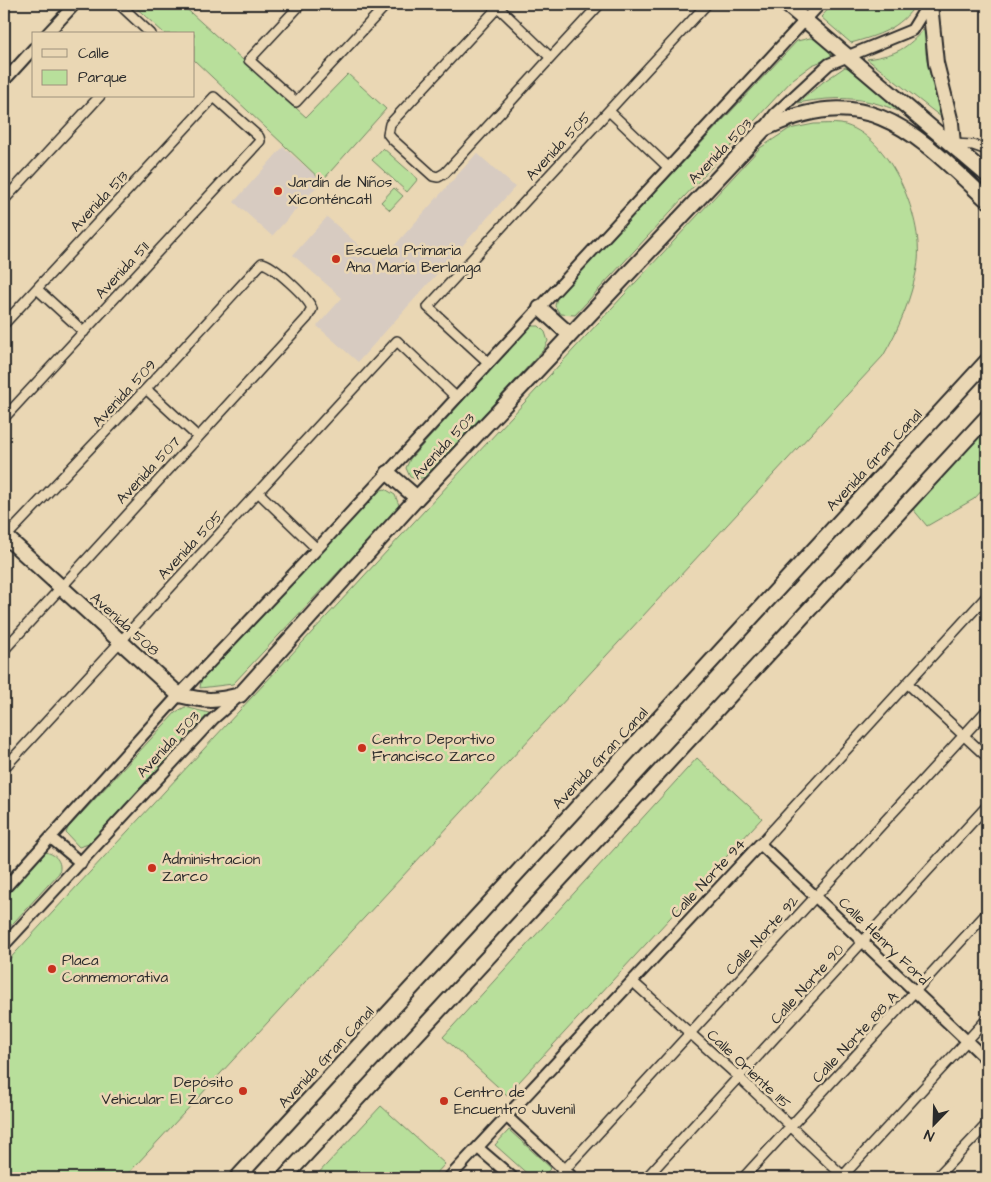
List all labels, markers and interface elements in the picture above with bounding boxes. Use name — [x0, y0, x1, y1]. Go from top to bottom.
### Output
legend — [32, 32, 195, 98]
text: Calle — [78, 43, 109, 64]
text: Parque — [78, 67, 127, 88]
street label: Avenida 505 — [521, 107, 596, 185]
street label: Avenida 503 — [684, 113, 757, 189]
street label: Avenida 513 — [66, 166, 133, 237]
place label: Jardín de Niños Xiconténcatl — [288, 172, 393, 210]
marker: Jardín de Niños Xiconténcatl — [272, 185, 284, 197]
street label: Avenida 511 — [90, 237, 154, 303]
place label: Escuela Primaria Ana María Berlanga — [346, 240, 481, 279]
marker: Escuela Primaria Ana María Berlanga — [330, 253, 342, 265]
street label: Avenida 509 — [88, 355, 161, 432]
street label: Avenida Gran Canal — [822, 405, 927, 516]
street label: Avenida 503 — [407, 408, 480, 484]
street label: Avenida 507 — [111, 432, 185, 509]
street label: Avenida 505 — [153, 506, 228, 584]
street label: Avenida 508 — [86, 588, 164, 661]
street label: Avenida Gran Canal — [548, 703, 653, 814]
street label: Avenida 503 — [132, 706, 205, 782]
place label: Centro Deportivo Francisco Zarco — [372, 729, 495, 767]
marker: Centro Deportivo Francisco Zarco — [356, 742, 368, 754]
street label: Calle Norte 94 — [666, 834, 751, 923]
place label: Administracion Zarco — [162, 849, 261, 887]
marker: Administracion Zarco — [146, 862, 158, 874]
street label: Calle Norte 92 — [721, 891, 804, 980]
street label: Calle Henry Ford — [833, 892, 934, 991]
street label: Calle Norte 90 — [766, 939, 849, 1029]
place label: Placa Conmemorativa — [62, 950, 168, 988]
marker: Placa Conmemorativa — [46, 963, 58, 975]
street label: Calle Norte 88 A — [807, 987, 904, 1088]
street label: Avenida Gran Canal — [274, 1002, 379, 1113]
street label: Calle Oriente 115 — [702, 1025, 796, 1114]
place label: Depósito Vehicular El Zarco — [102, 1072, 234, 1110]
place label: Centro de Encuentro Juvenil — [454, 1082, 575, 1120]
marker: Depósito Vehicular El Zarco — [237, 1085, 249, 1097]
marker: Centro de Encuentro Juvenil — [438, 1095, 450, 1107]
north arrow — [908, 1100, 958, 1150]
text: N — [921, 1124, 937, 1146]

